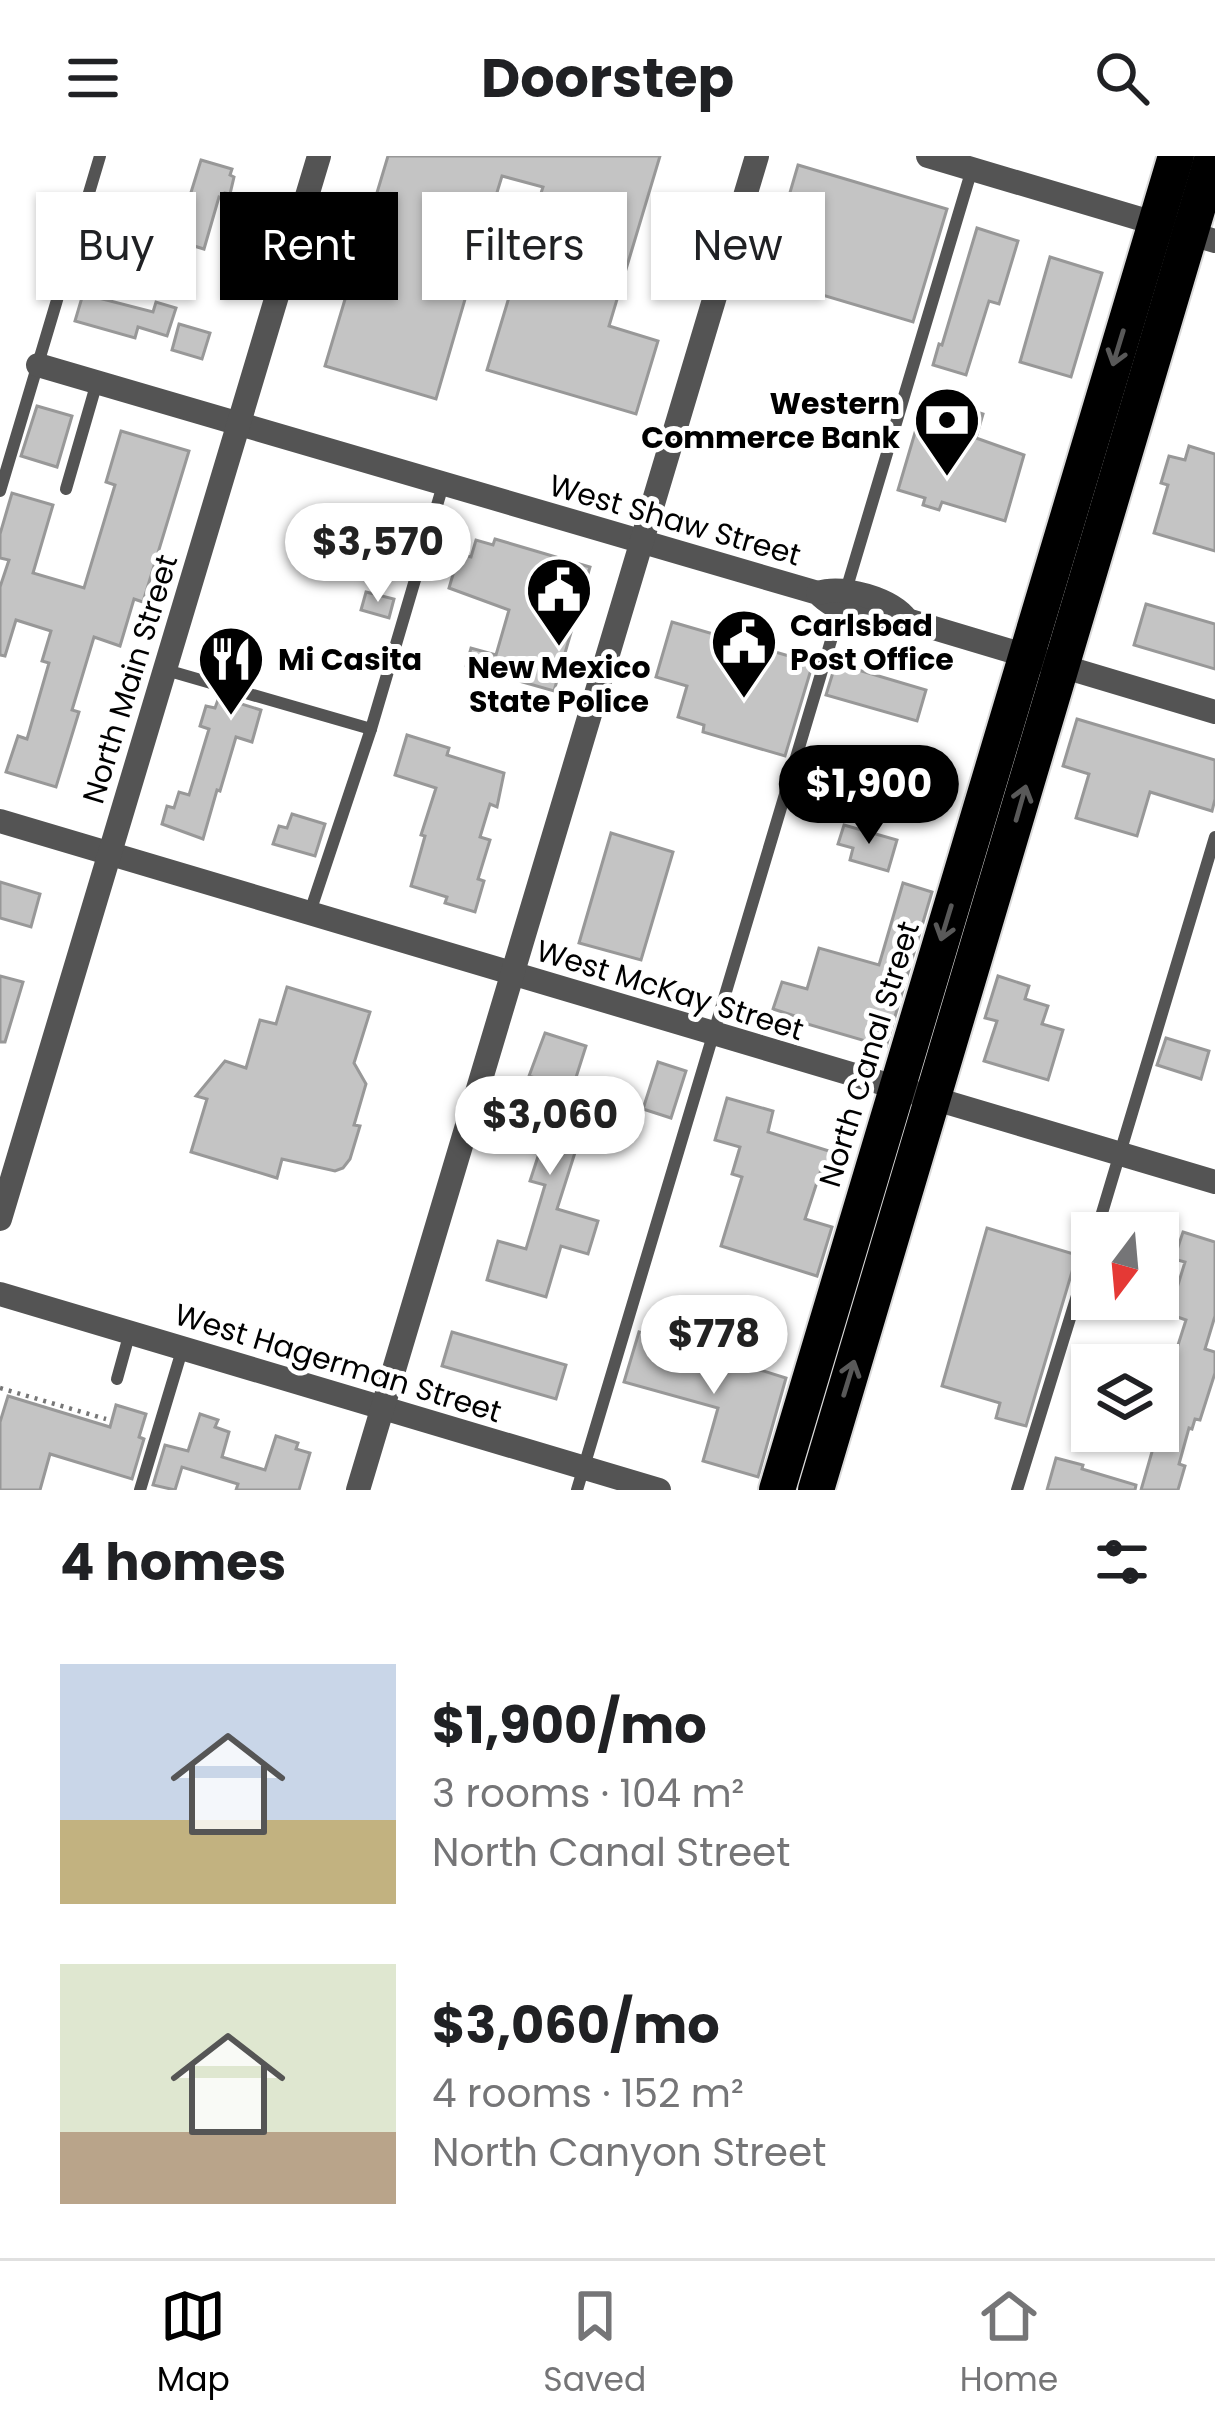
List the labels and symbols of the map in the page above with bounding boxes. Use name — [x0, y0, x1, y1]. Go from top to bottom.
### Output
one-way arrow — [1106, 329, 1128, 367]
place label: Western Commerce Bank — [641, 382, 900, 459]
bank icon: Western Commerce Bank — [912, 385, 982, 479]
street label: West Shaw Street — [544, 463, 806, 577]
pin: $3,570 — [280, 503, 476, 605]
street label: North Main Street — [72, 549, 188, 809]
public building icon: New Mexico State Police — [524, 555, 594, 649]
place label: Carlsbad Post Office — [790, 604, 954, 681]
public building icon: Carlsbad Post Office — [709, 607, 779, 701]
restaurant icon: Mi Casita — [196, 624, 266, 718]
place label: Mi Casita — [278, 638, 422, 681]
place label: New Mexico State Police — [467, 646, 651, 723]
pin: $1,900 — [771, 745, 967, 847]
one-way arrow — [1011, 785, 1033, 823]
one-way arrow — [934, 903, 956, 941]
street label: North Canal Street — [808, 916, 930, 1192]
street label: West McKay Street — [531, 929, 809, 1051]
pin: $3,060 — [452, 1076, 648, 1178]
north arrow — [1071, 1212, 1179, 1320]
street label: West Hagerman Street — [169, 1293, 507, 1433]
pin: $778 — [643, 1295, 785, 1397]
one-way arrow — [839, 1360, 861, 1398]

